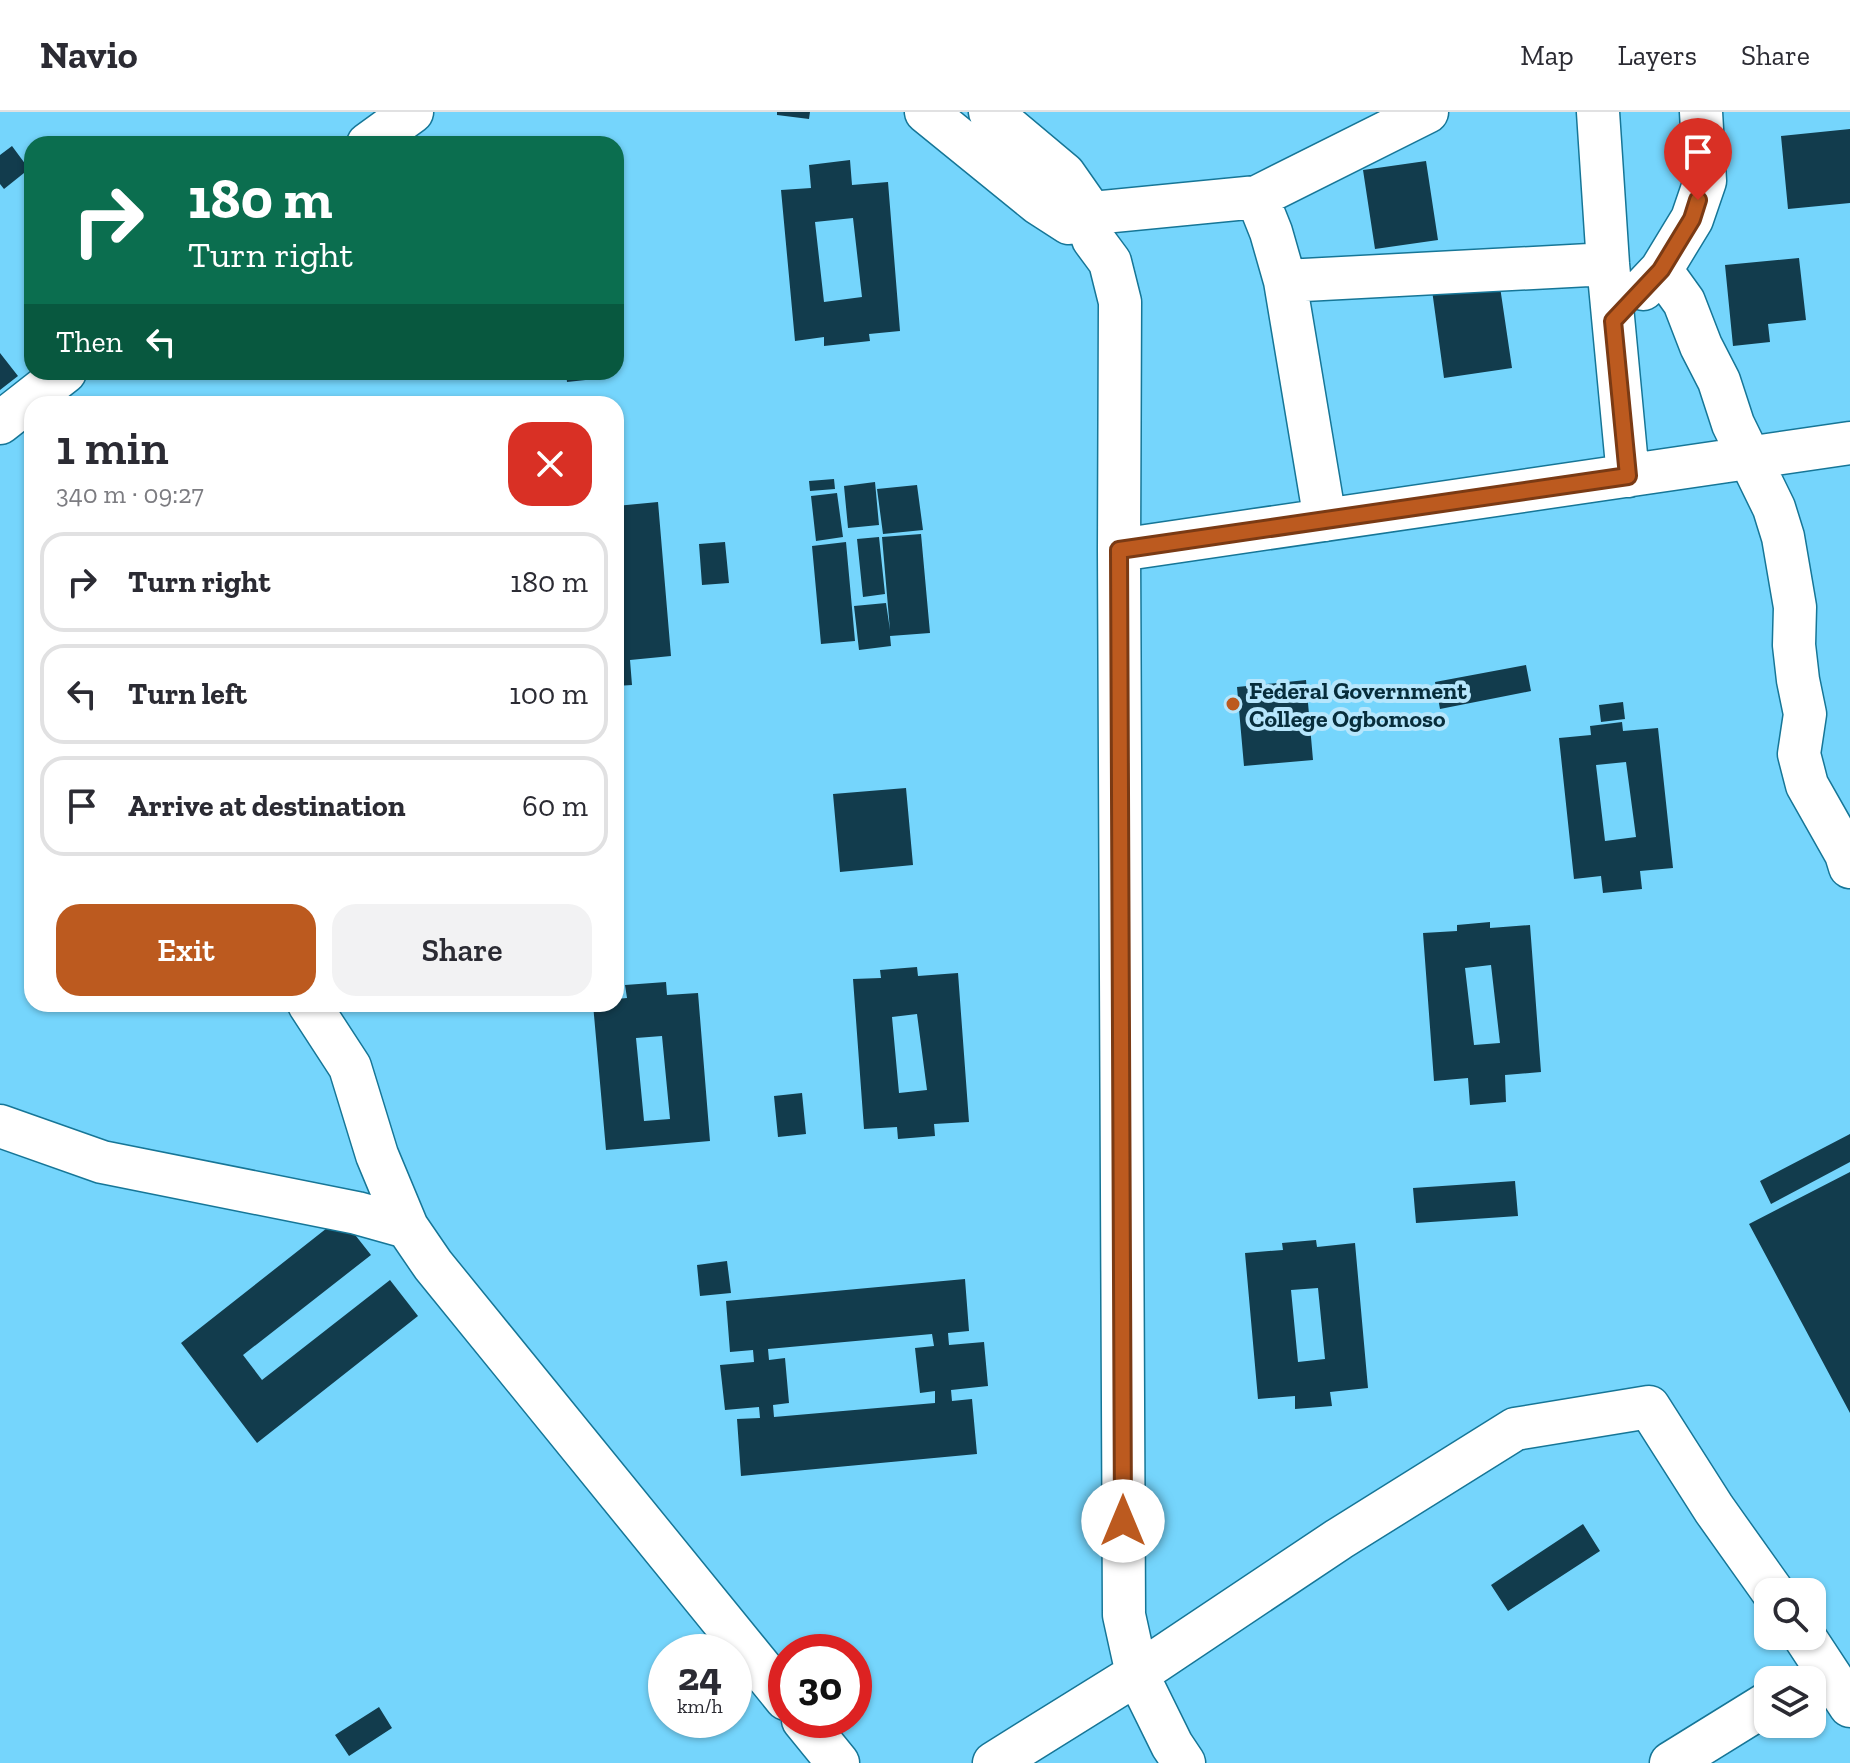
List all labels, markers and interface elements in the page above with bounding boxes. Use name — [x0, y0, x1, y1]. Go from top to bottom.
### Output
text: Navio — [40, 32, 138, 78]
text: Map — [1520, 39, 1574, 72]
text: Layers — [1618, 39, 1697, 72]
text: Share — [1741, 39, 1810, 72]
pin — [1664, 118, 1732, 200]
icon: arrive — [1676, 130, 1720, 174]
text: 180 m — [188, 165, 333, 232]
icon: right — [56, 168, 160, 272]
text: Turn right — [188, 233, 353, 276]
icon: left — [139, 320, 183, 364]
text: Then — [56, 324, 123, 360]
text: 1 min — [56, 419, 169, 476]
button: close — [508, 422, 592, 506]
text: 340 m · 09:27 — [56, 478, 204, 510]
icon: right — [60, 560, 104, 604]
text: Turn right — [128, 564, 270, 600]
text: 180 m — [510, 564, 588, 600]
icon: left — [60, 672, 104, 716]
text: Turn left — [128, 676, 247, 712]
text: 100 m — [509, 676, 588, 712]
place label: Federal Government College Ogbomoso — [1249, 676, 1467, 733]
marker: Federal Government College Ogbomoso — [1224, 695, 1242, 713]
icon: arrive — [60, 784, 104, 828]
text: Arrive at destination — [128, 788, 405, 824]
text: 60 m — [522, 788, 588, 824]
button: Exit — [56, 904, 316, 996]
button: Share — [332, 904, 592, 996]
position arrow — [1081, 1479, 1165, 1563]
map controls — [1754, 1578, 1826, 1738]
button: search — [1754, 1578, 1826, 1650]
speed limit sign: 30 — [768, 1634, 872, 1738]
text: 24 — [678, 1652, 722, 1700]
button: layers — [1754, 1666, 1826, 1738]
text: km/h — [677, 1694, 723, 1718]

